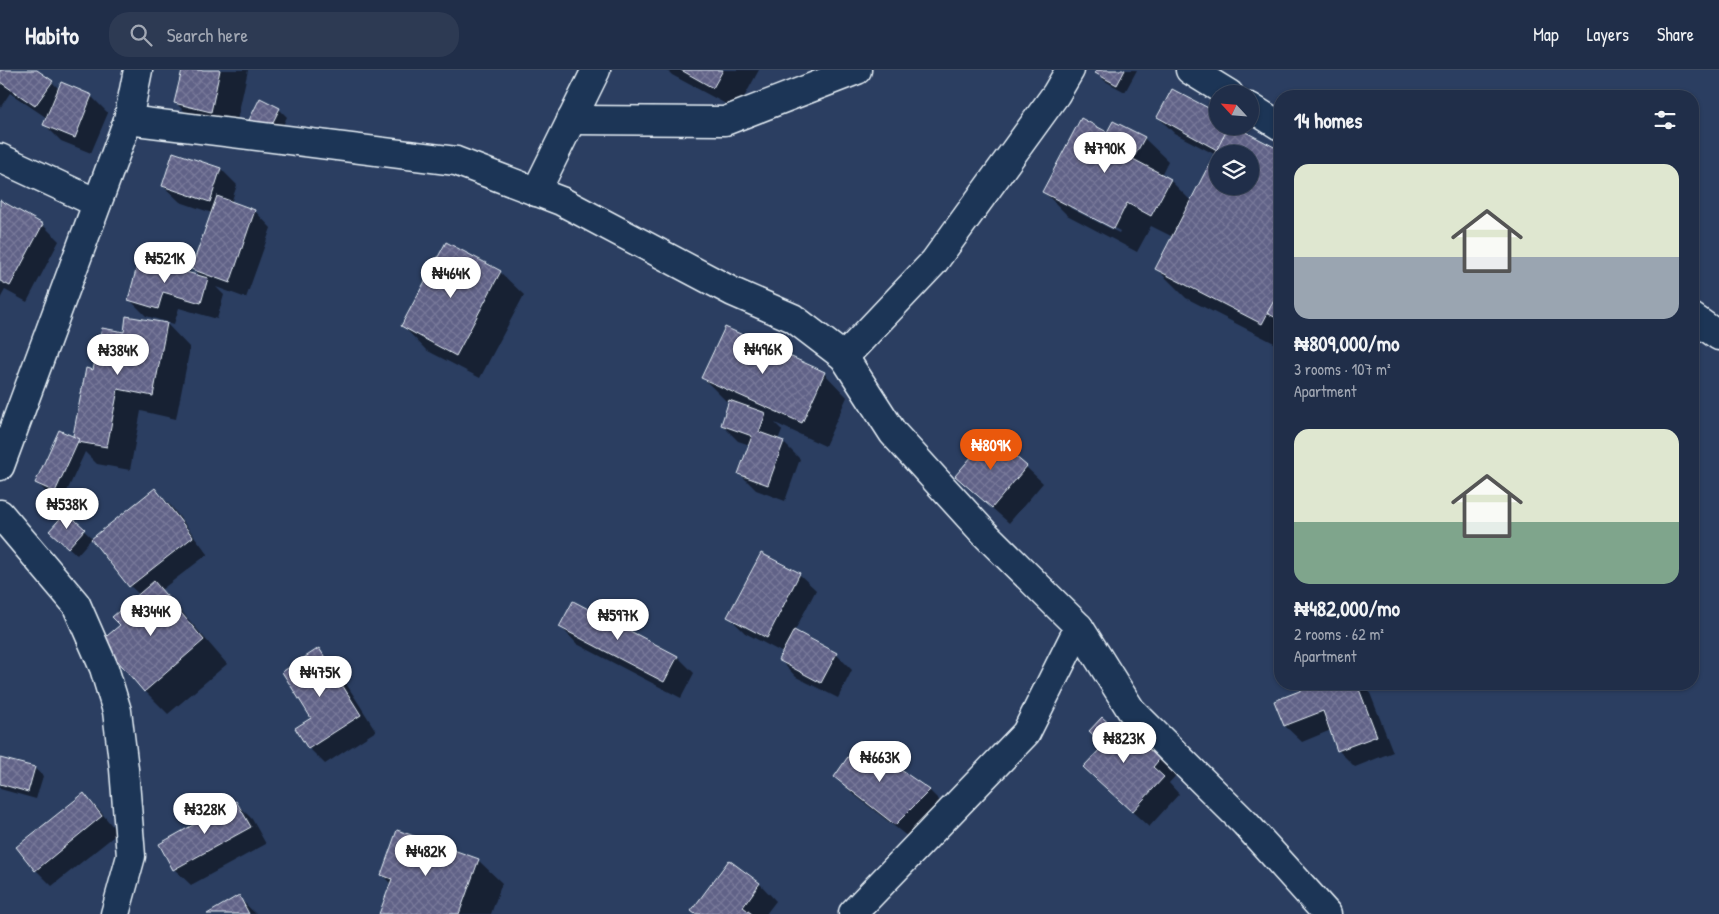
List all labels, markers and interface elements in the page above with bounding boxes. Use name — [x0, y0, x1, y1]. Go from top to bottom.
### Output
search box — [109, 12, 459, 57]
text: Habito — [25, 19, 79, 51]
icon: search — [127, 21, 155, 49]
text: Search here — [167, 22, 248, 48]
text: Map — [1533, 22, 1559, 47]
text: Layers — [1587, 22, 1629, 47]
text: Share — [1657, 22, 1694, 47]
north arrow — [1209, 85, 1259, 135]
map controls — [1209, 85, 1259, 195]
text: 14 homes — [1294, 106, 1362, 135]
icon: filters — [1651, 106, 1679, 134]
pin: ₦790K — [1070, 132, 1140, 174]
text: ₦790K — [1085, 137, 1125, 159]
button: layers — [1209, 145, 1259, 195]
icon: home — [1442, 196, 1532, 286]
pin: ₦521K — [130, 242, 200, 284]
text: ₦521K — [145, 247, 185, 269]
pin: ₦464K — [416, 256, 486, 299]
text: ₦464K — [432, 262, 470, 284]
text: ₦809,000/mo — [1294, 329, 1399, 358]
pin: ₦496K — [728, 332, 798, 375]
pin: ₦384K — [83, 334, 153, 376]
text: ₦496K — [744, 338, 782, 360]
text: ₦384K — [98, 339, 138, 361]
text: 3 rooms · 107 m² — [1294, 358, 1391, 380]
text: Apartment — [1294, 380, 1357, 402]
pin: ₦809K — [956, 428, 1026, 471]
text: ₦809K — [971, 434, 1011, 456]
icon: home — [1442, 461, 1532, 551]
pin: ₦538K — [32, 488, 102, 530]
text: ₦538K — [47, 493, 87, 515]
pin: ₦344K — [116, 594, 186, 637]
text: ₦482,000/mo — [1294, 594, 1400, 623]
pin: ₦597K — [583, 598, 653, 641]
text: ₦344K — [131, 600, 171, 622]
text: ₦597K — [598, 604, 638, 626]
text: 2 rooms · 62 m² — [1294, 623, 1384, 645]
text: Apartment — [1294, 645, 1357, 667]
pin: ₦475K — [285, 656, 355, 698]
text: ₦475K — [300, 661, 340, 683]
pin: ₦823K — [1089, 722, 1159, 764]
text: ₦823K — [1103, 727, 1145, 749]
pin: ₦663K — [845, 740, 915, 783]
text: ₦663K — [860, 746, 900, 768]
pin: ₦328K — [170, 792, 240, 835]
text: ₦328K — [184, 798, 226, 820]
pin: ₦482K — [391, 834, 461, 877]
text: ₦482K — [406, 840, 446, 862]

